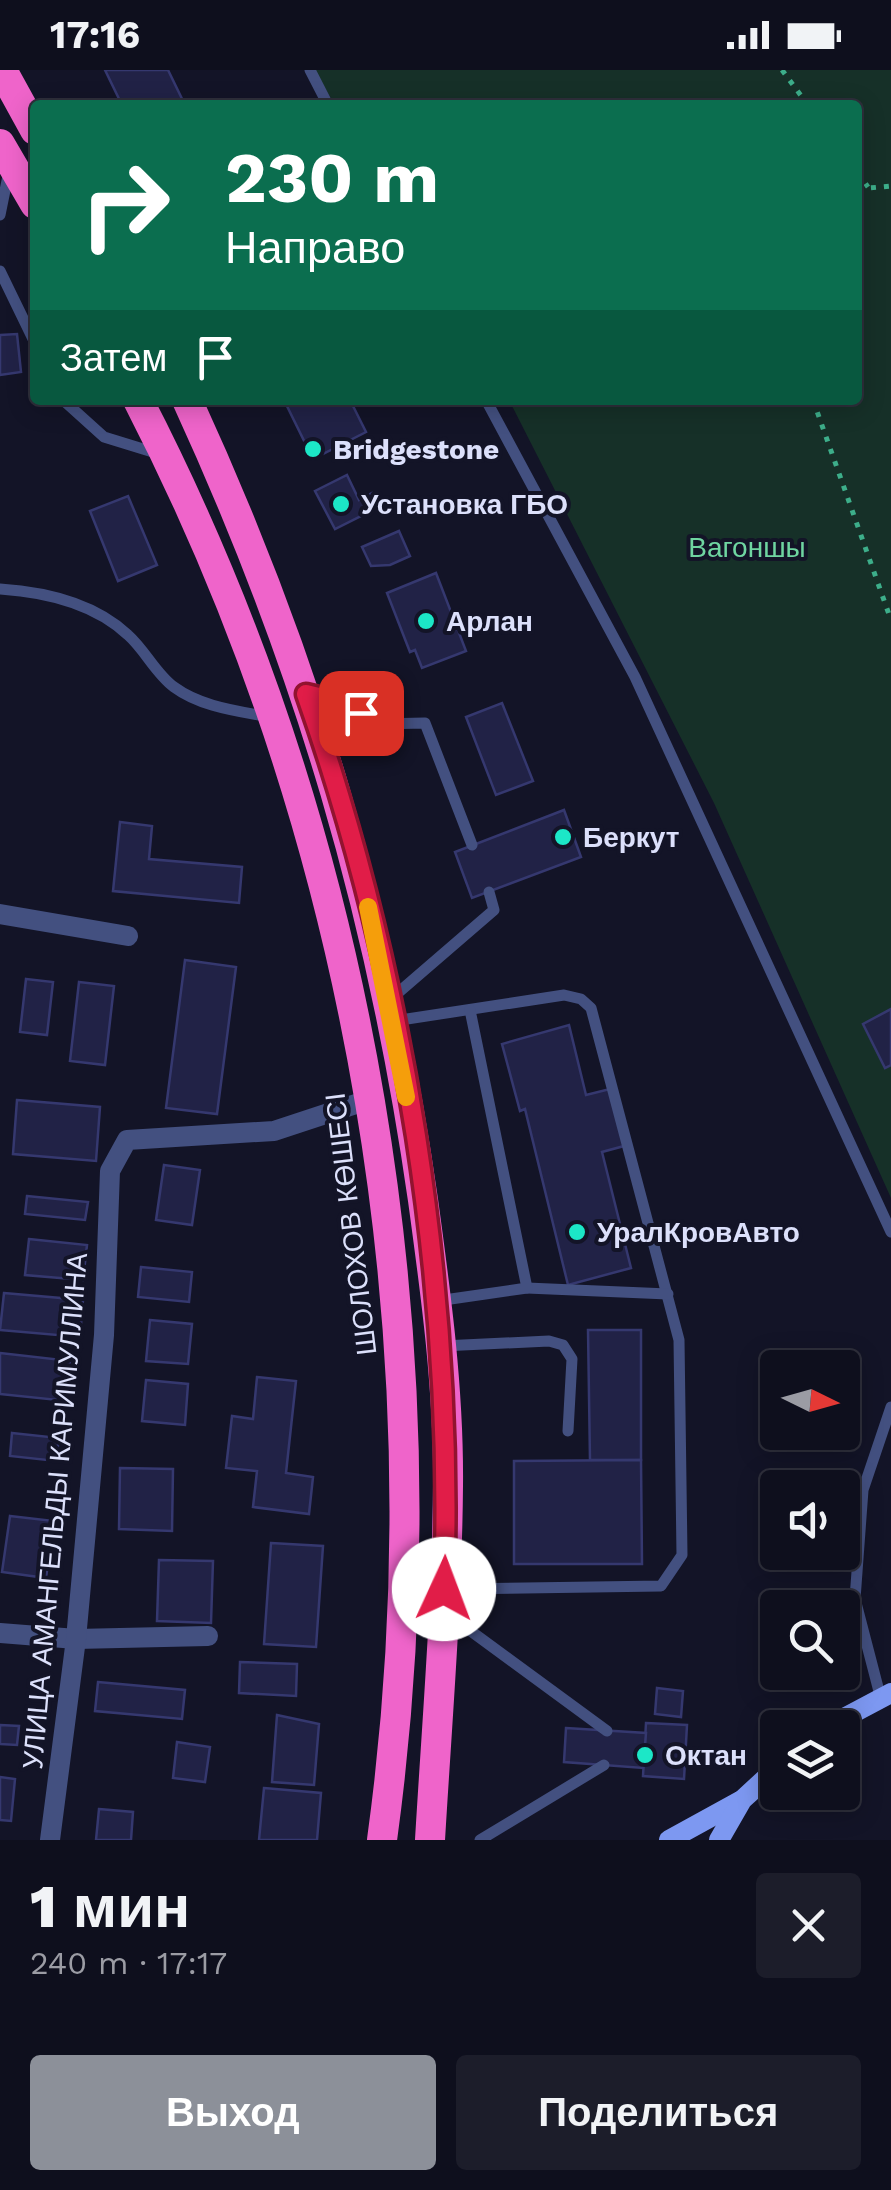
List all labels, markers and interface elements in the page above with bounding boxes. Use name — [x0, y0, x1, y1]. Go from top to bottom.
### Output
text: 17:16 — [50, 13, 140, 57]
text: 230 m — [225, 137, 439, 219]
icon: right — [60, 140, 190, 270]
text: Направо — [225, 221, 405, 274]
icon: arrive — [188, 330, 243, 385]
text: Затем — [60, 336, 168, 380]
place label: Bridgestone — [333, 433, 499, 466]
marker: Bridgestone — [302, 438, 324, 460]
place label: Установка ГБО — [361, 488, 568, 521]
marker: Установка ГБО — [330, 493, 352, 515]
park label: Вагоншы — [688, 531, 806, 564]
place label: Арлан — [446, 605, 533, 638]
marker: Арлан — [415, 610, 437, 632]
pin — [319, 671, 404, 756]
icon: arrive — [334, 686, 389, 741]
place label: Беркут — [583, 821, 679, 854]
marker: Беркут — [552, 826, 574, 848]
street label: ШОЛОХОВ КӨШЕСІ — [319, 1091, 383, 1357]
place label: УралКровАвто — [597, 1216, 800, 1249]
marker: УралКровАвто — [566, 1221, 588, 1243]
street label: УЛИЦА АМАНГЕЛЬДЫ КАРИМУЛЛИНА — [16, 1251, 94, 1771]
north arrow — [760, 1350, 860, 1450]
map controls — [760, 1350, 860, 1810]
button: sound — [760, 1470, 860, 1570]
position arrow — [392, 1537, 496, 1641]
button: search — [760, 1590, 860, 1690]
button: layers — [760, 1710, 860, 1810]
place label: Октан — [665, 1739, 747, 1772]
marker: Октан — [634, 1744, 656, 1766]
text: 1 мин — [30, 1871, 190, 1942]
button: close — [756, 1873, 861, 1978]
text: 240 m · 17:17 — [30, 1944, 227, 1982]
button: Выход — [30, 2055, 436, 2170]
button: Поделиться — [456, 2055, 861, 2170]

